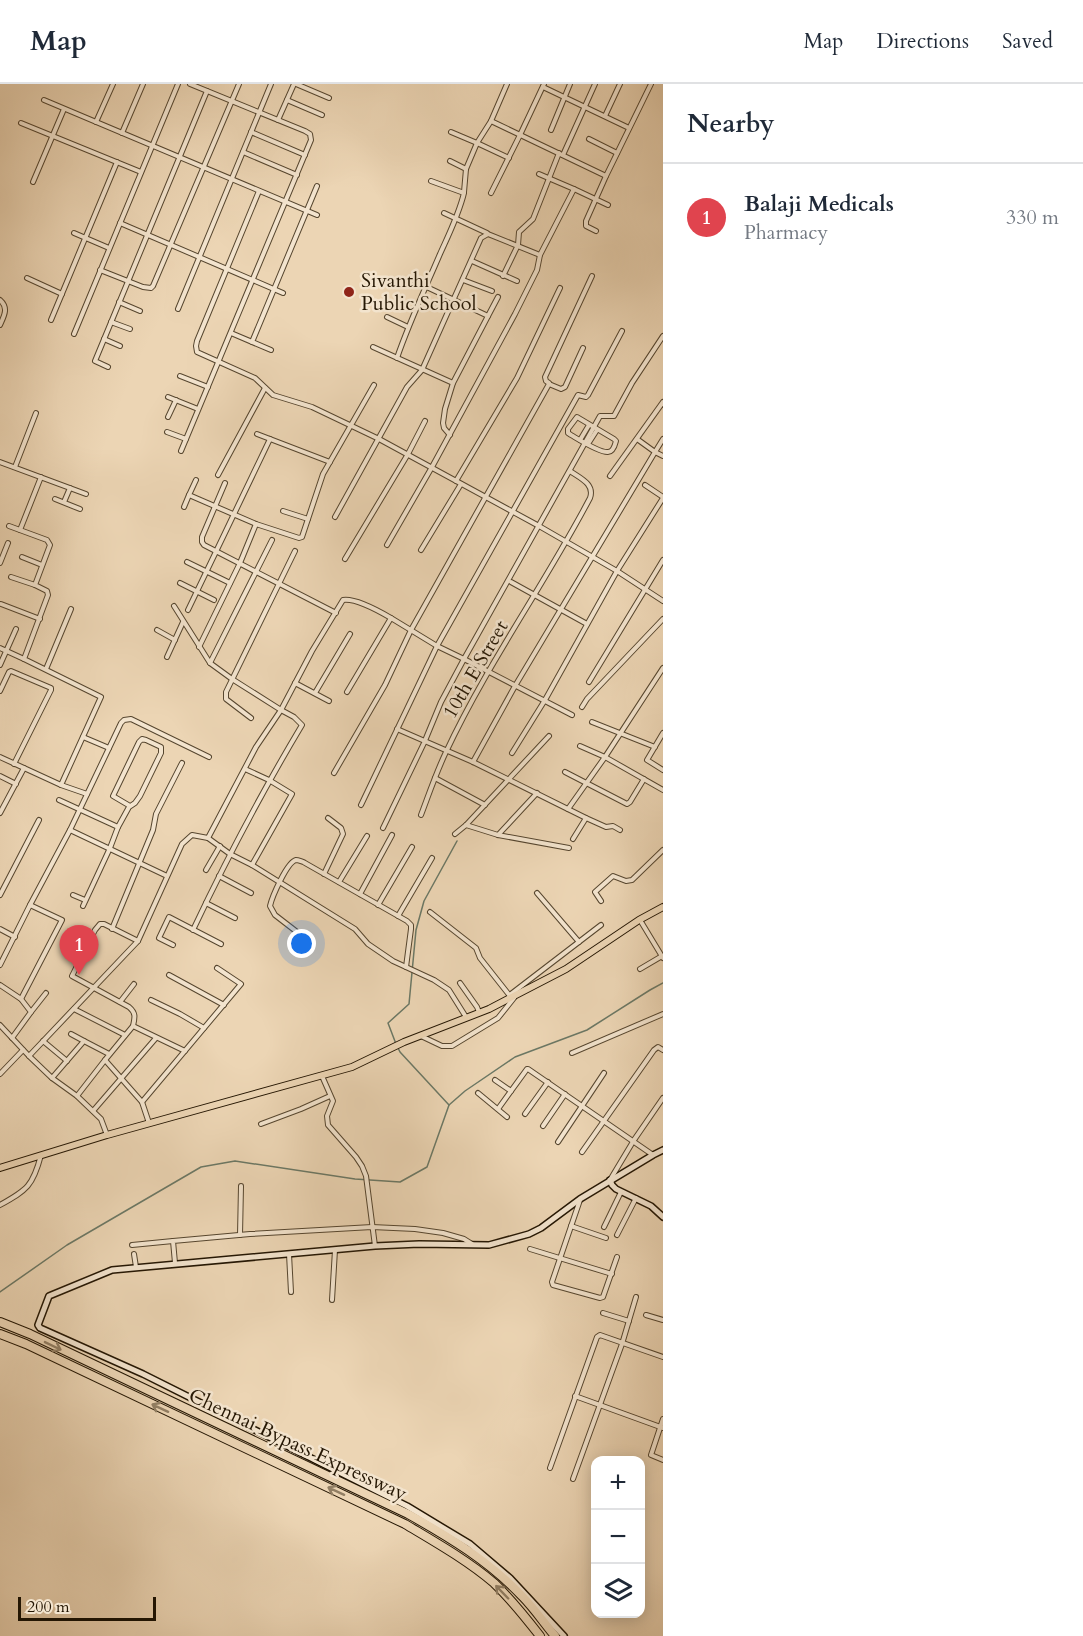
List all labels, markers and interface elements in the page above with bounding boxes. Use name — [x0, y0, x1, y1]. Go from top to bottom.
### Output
text: Map — [30, 22, 87, 60]
text: Map — [803, 27, 843, 56]
text: Directions — [876, 27, 969, 56]
text: Saved — [1002, 27, 1053, 56]
text: Nearby — [687, 106, 775, 141]
text: Balaji Medicals — [744, 189, 894, 219]
text: 1 — [701, 204, 712, 231]
text: 330 m — [1006, 204, 1059, 231]
text: Pharmacy — [744, 219, 828, 246]
place label: Sivanthi Public School — [361, 267, 477, 317]
marker: Sivanthi Public School — [342, 285, 356, 299]
street label: 10th E Street — [436, 615, 515, 723]
pin: 1 — [60, 926, 98, 975]
your location — [287, 929, 316, 958]
one-way arrow — [44, 1340, 62, 1352]
street label: Chennai Bypass Expressway — [184, 1382, 412, 1507]
one-way arrow — [151, 1402, 169, 1414]
map controls — [591, 1456, 645, 1618]
button: + — [591, 1456, 645, 1510]
one-way arrow — [328, 1485, 346, 1497]
button: − — [591, 1510, 645, 1564]
button: layers — [591, 1564, 645, 1618]
one-way arrow — [495, 1584, 509, 1599]
scale bar — [18, 1594, 156, 1622]
text: 200 m — [27, 1596, 69, 1618]

